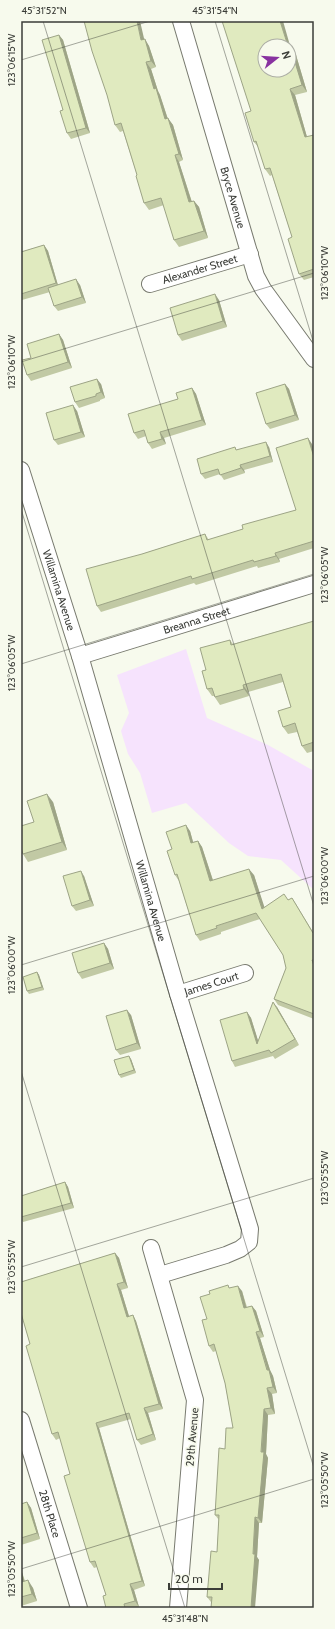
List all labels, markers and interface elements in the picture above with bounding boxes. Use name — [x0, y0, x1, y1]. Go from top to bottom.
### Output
text: 45°31'52"N — [21, 4, 67, 17]
text: 45°31'54"N — [192, 4, 238, 17]
text: 123°06'15"W — [5, 33, 18, 86]
north arrow — [257, 38, 297, 78]
text: N — [279, 49, 294, 61]
street label: Bryce Avenue — [217, 165, 249, 230]
text: 123°06'10"W — [318, 245, 331, 300]
street label: Alexander Street — [161, 251, 239, 287]
text: 123°06'10"W — [5, 334, 18, 389]
text: 123°06'05"W — [318, 546, 331, 603]
street label: Willamina Avenue — [40, 548, 79, 633]
street label: Breanna Street — [161, 603, 232, 637]
text: 123°06'05"W — [5, 634, 18, 691]
text: 123°06'00"W — [318, 847, 331, 905]
street label: Willamina Avenue — [133, 858, 170, 943]
text: 123°06'00"W — [5, 936, 18, 994]
street label: James Court — [182, 968, 240, 999]
text: 123°05'55"W — [318, 1150, 331, 1205]
text: 123°05'55"W — [5, 1239, 18, 1294]
street label: 29th Avenue — [182, 1407, 202, 1467]
text: 123°05'50"W — [318, 1451, 331, 1508]
street label: 28th Place — [36, 1488, 64, 1540]
text: 123°05'50"W — [5, 1540, 18, 1597]
scale bar — [169, 1565, 222, 1591]
text: 20 m — [175, 1571, 203, 1586]
text: 45°31'48"N — [162, 1612, 208, 1625]

